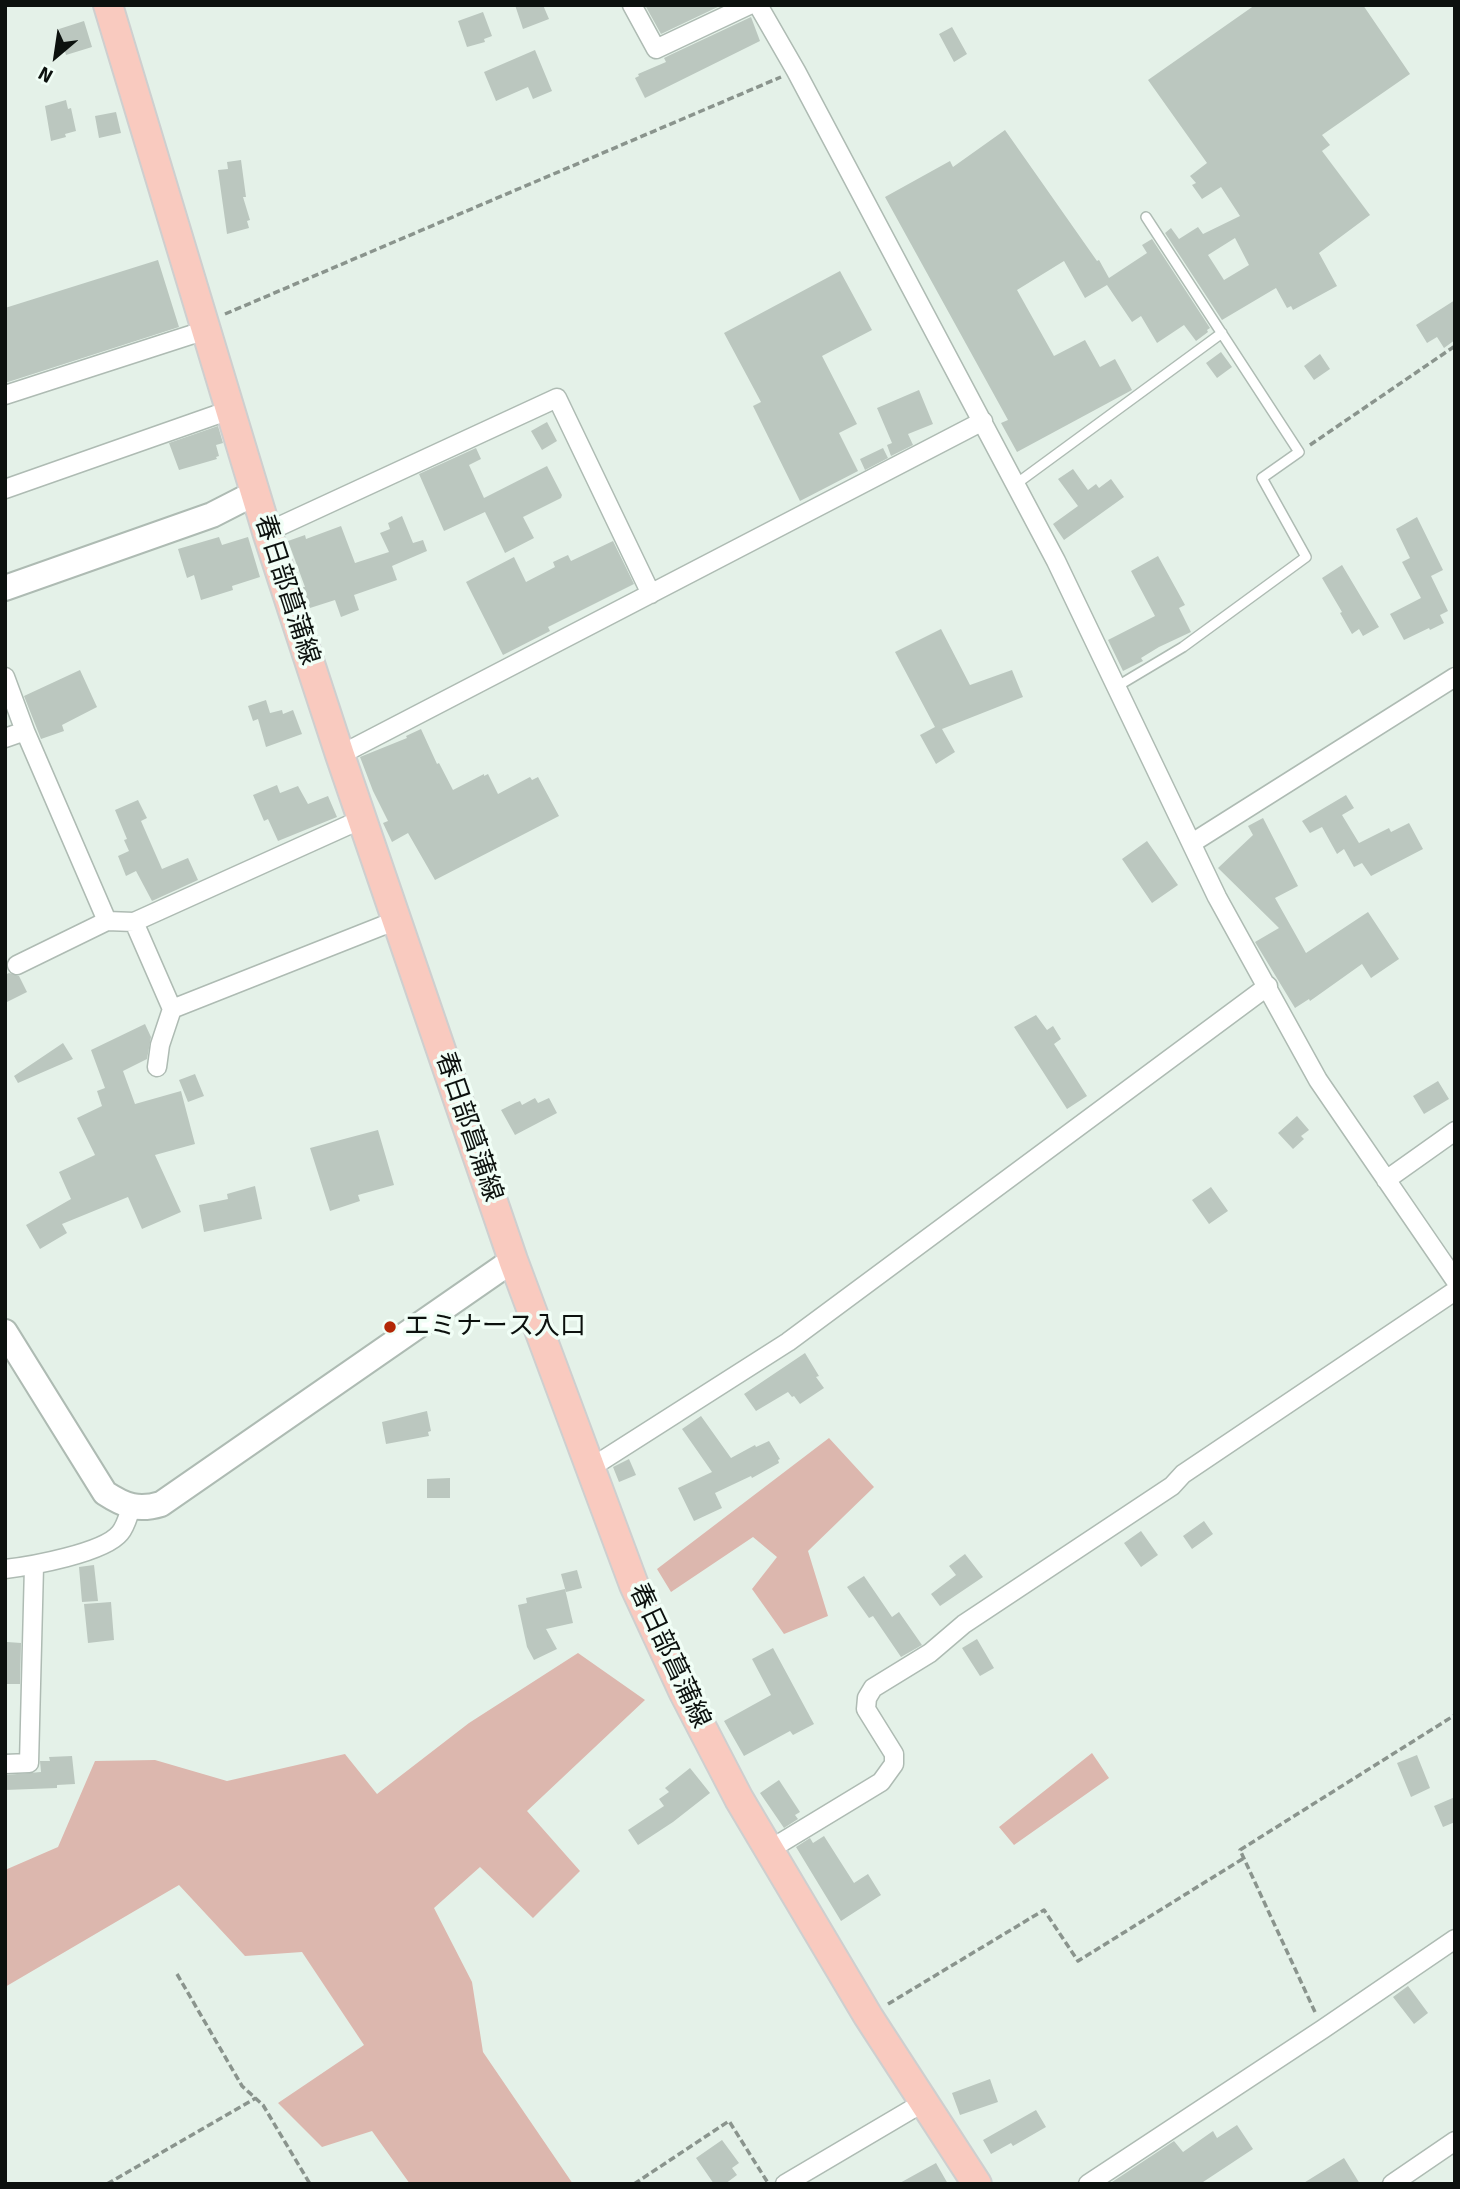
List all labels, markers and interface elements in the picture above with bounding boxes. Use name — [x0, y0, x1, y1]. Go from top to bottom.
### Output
north arrow — [21, 21, 91, 91]
text: N — [34, 61, 57, 88]
street label: 春日部菖蒲線 — [247, 511, 325, 669]
street label: 春日部菖蒲線 — [428, 1048, 508, 1206]
place label: エミナース入口 — [404, 1311, 586, 1343]
marker: エミナース入口 — [382, 1319, 398, 1335]
street label: 春日部菖蒲線 — [622, 1579, 716, 1733]

